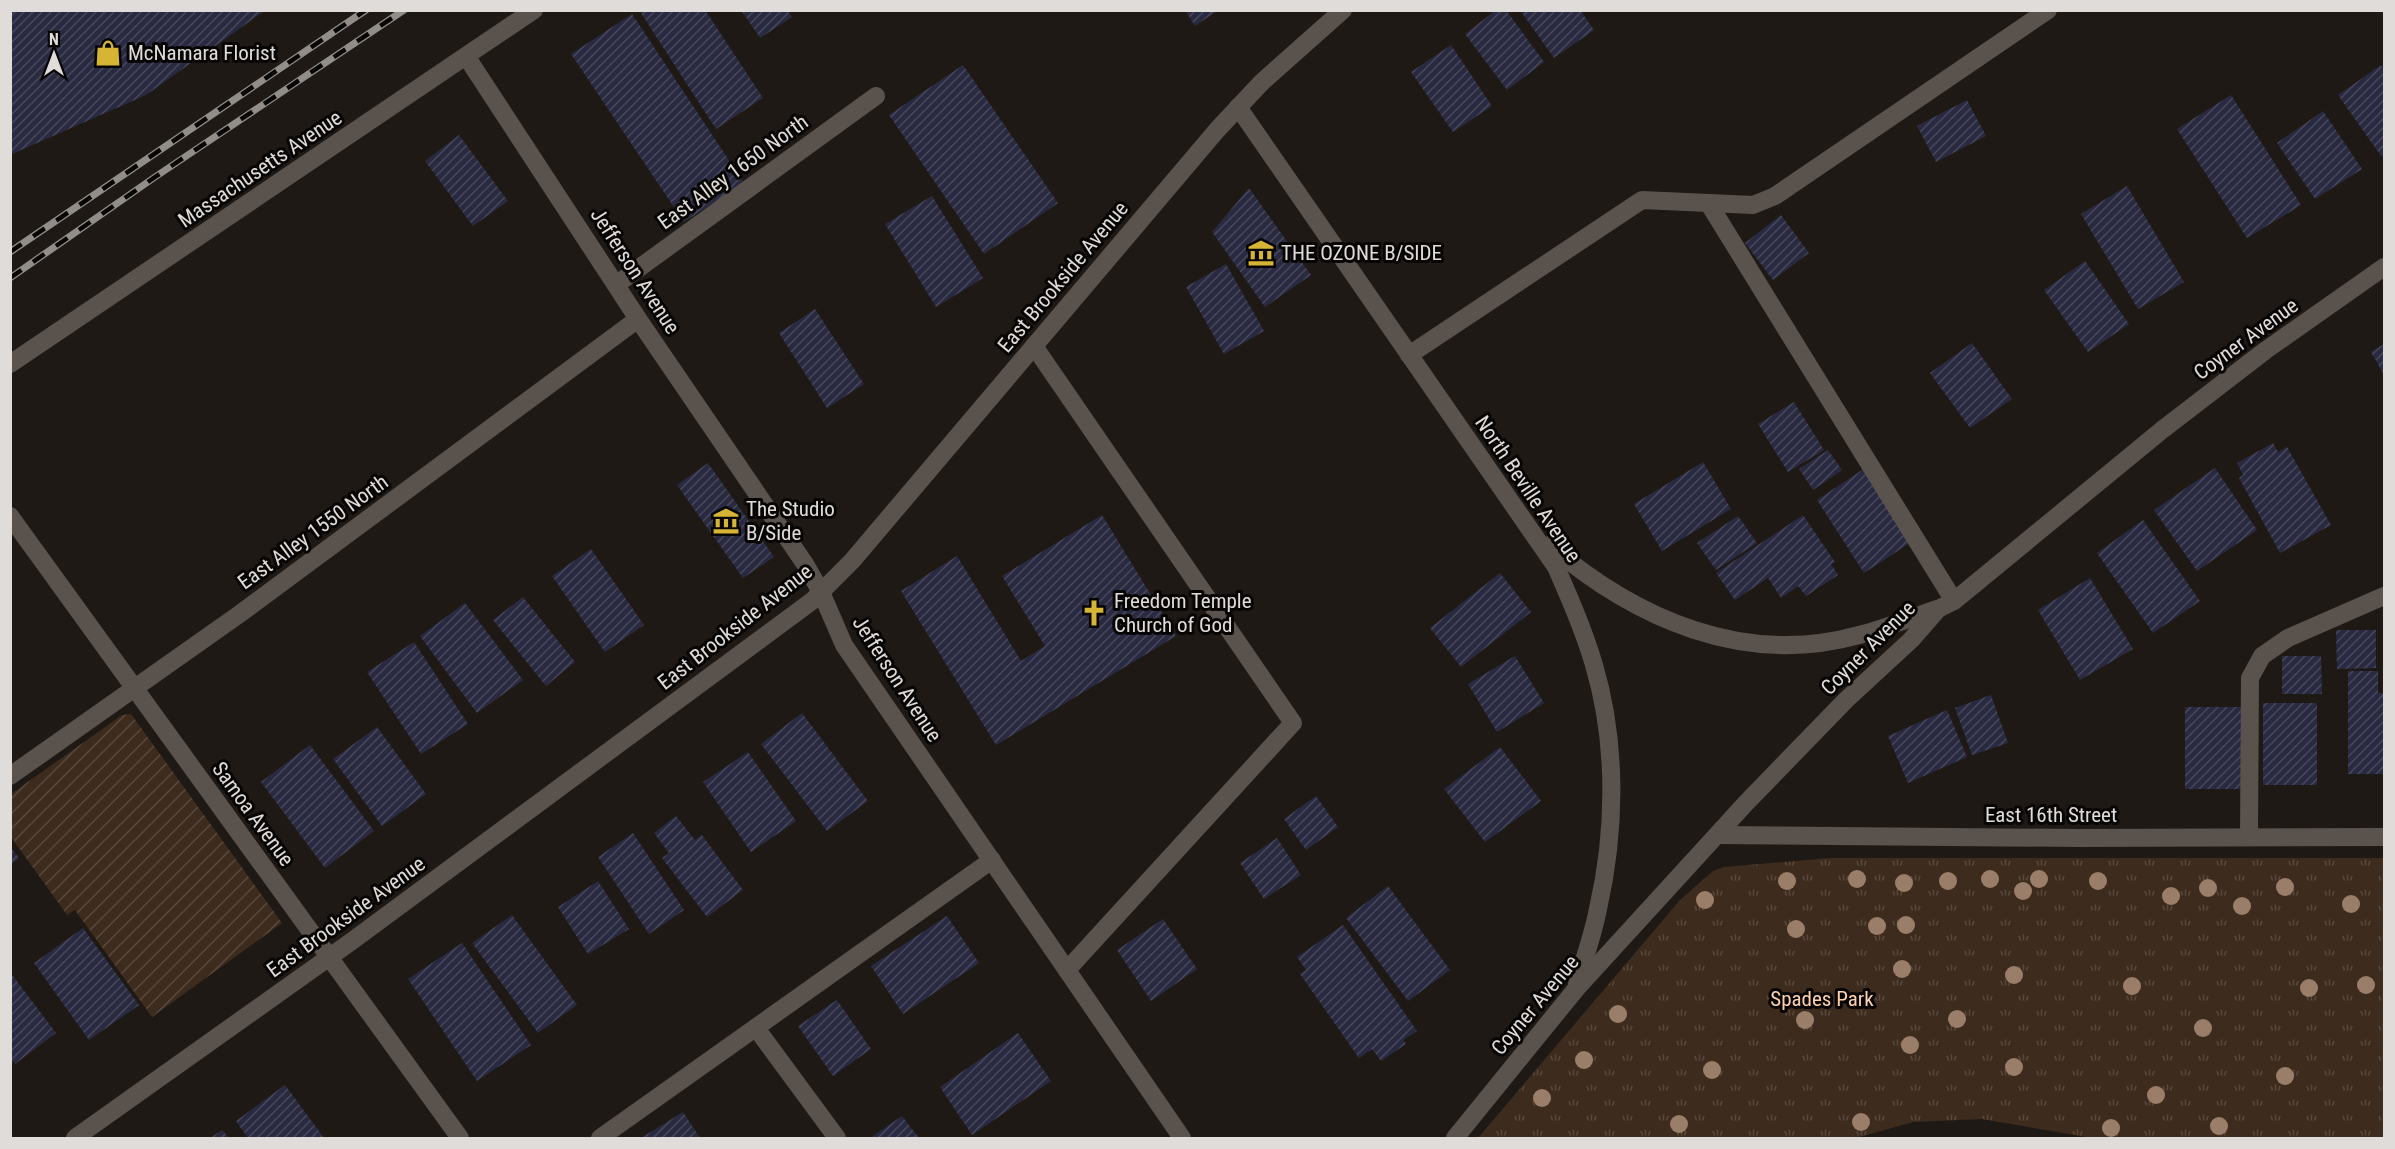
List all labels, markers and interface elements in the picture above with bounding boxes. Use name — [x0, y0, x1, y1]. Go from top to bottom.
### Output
north arrow — [24, 24, 84, 84]
text: N — [49, 30, 59, 49]
shop icon: McNamara Florist — [93, 38, 123, 68]
place label: McNamara Florist — [128, 41, 276, 65]
street label: Massachusetts Avenue — [174, 105, 346, 233]
street label: East Alley 1650 North — [653, 110, 813, 234]
street label: East Brookside Avenue — [993, 197, 1133, 357]
street label: Jefferson Avenue — [585, 204, 685, 338]
museum icon: THE OZONE B/SIDE — [1246, 238, 1276, 268]
place label: THE OZONE B/SIDE — [1281, 241, 1442, 265]
street label: Coyner Avenue — [2189, 293, 2303, 385]
street label: North Beville Avenue — [1470, 411, 1586, 567]
street label: East Alley 1550 North — [233, 470, 393, 594]
place label: The Studio B/Side — [746, 497, 835, 545]
museum icon: The Studio B/Side — [711, 506, 741, 536]
street label: East Brookside Avenue — [653, 559, 817, 695]
place label: Freedom Temple Church of God — [1114, 589, 1252, 637]
street label: Coyner Avenue — [1816, 596, 1920, 700]
church icon: Freedom Temple Church of God — [1079, 598, 1109, 628]
street label: Jefferson Avenue — [847, 612, 947, 746]
street label: Samoa Avenue — [207, 757, 299, 871]
street label: East 16th Street — [1985, 803, 2117, 827]
street label: East Brookside Avenue — [262, 852, 430, 982]
street label: Coyner Avenue — [1486, 950, 1584, 1060]
park label: Spades Park — [1770, 987, 1874, 1011]

